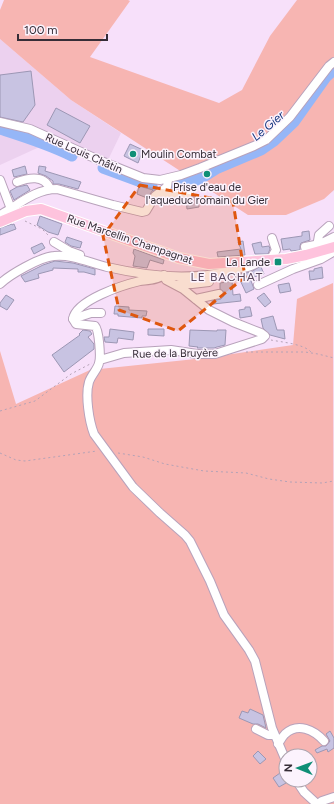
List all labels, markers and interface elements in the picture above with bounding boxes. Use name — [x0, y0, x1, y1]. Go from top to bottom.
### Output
scale bar — [18, 16, 107, 42]
text: 100 m — [24, 23, 58, 37]
water label: Le Gier — [249, 108, 288, 144]
street label: Rue Louis Châtin — [43, 131, 124, 176]
place label: Moulin Combat — [141, 148, 217, 161]
marker: Moulin Combat — [128, 149, 138, 159]
marker: Prise d'eau de l'aqueduc romain du Gier — [202, 169, 212, 179]
place label: Prise d'eau de l'aqueduc romain du Gier — [146, 181, 268, 207]
street label: Rue Marcellin Champagnat — [65, 212, 194, 267]
place label: La Lande — [226, 256, 270, 269]
marker: La Lande — [273, 257, 283, 267]
district label: LE BACHAT — [191, 270, 263, 284]
street label: Rue de la Bruyère — [132, 346, 218, 361]
north arrow — [278, 748, 318, 788]
text: N — [282, 763, 295, 772]

